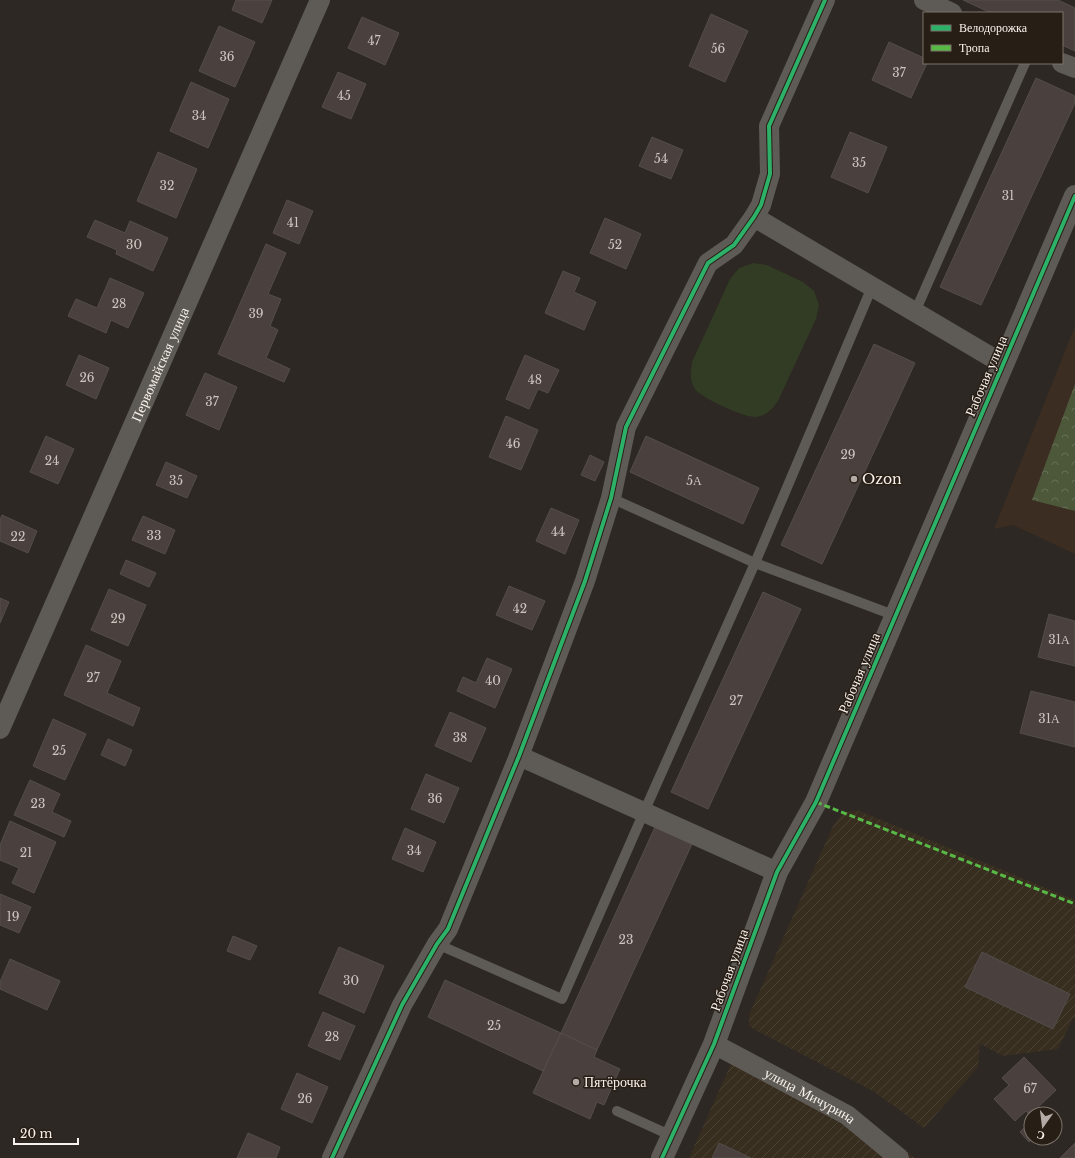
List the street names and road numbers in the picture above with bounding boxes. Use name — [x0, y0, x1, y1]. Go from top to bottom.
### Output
street label: Первомайская улица — [127, 304, 193, 425]
street label: Рабочая улица — [961, 332, 1011, 419]
street label: Рабочая улица — [834, 629, 884, 716]
street label: Рабочая улица — [706, 926, 752, 1014]
street label: улица Мичурина — [761, 1064, 860, 1128]

